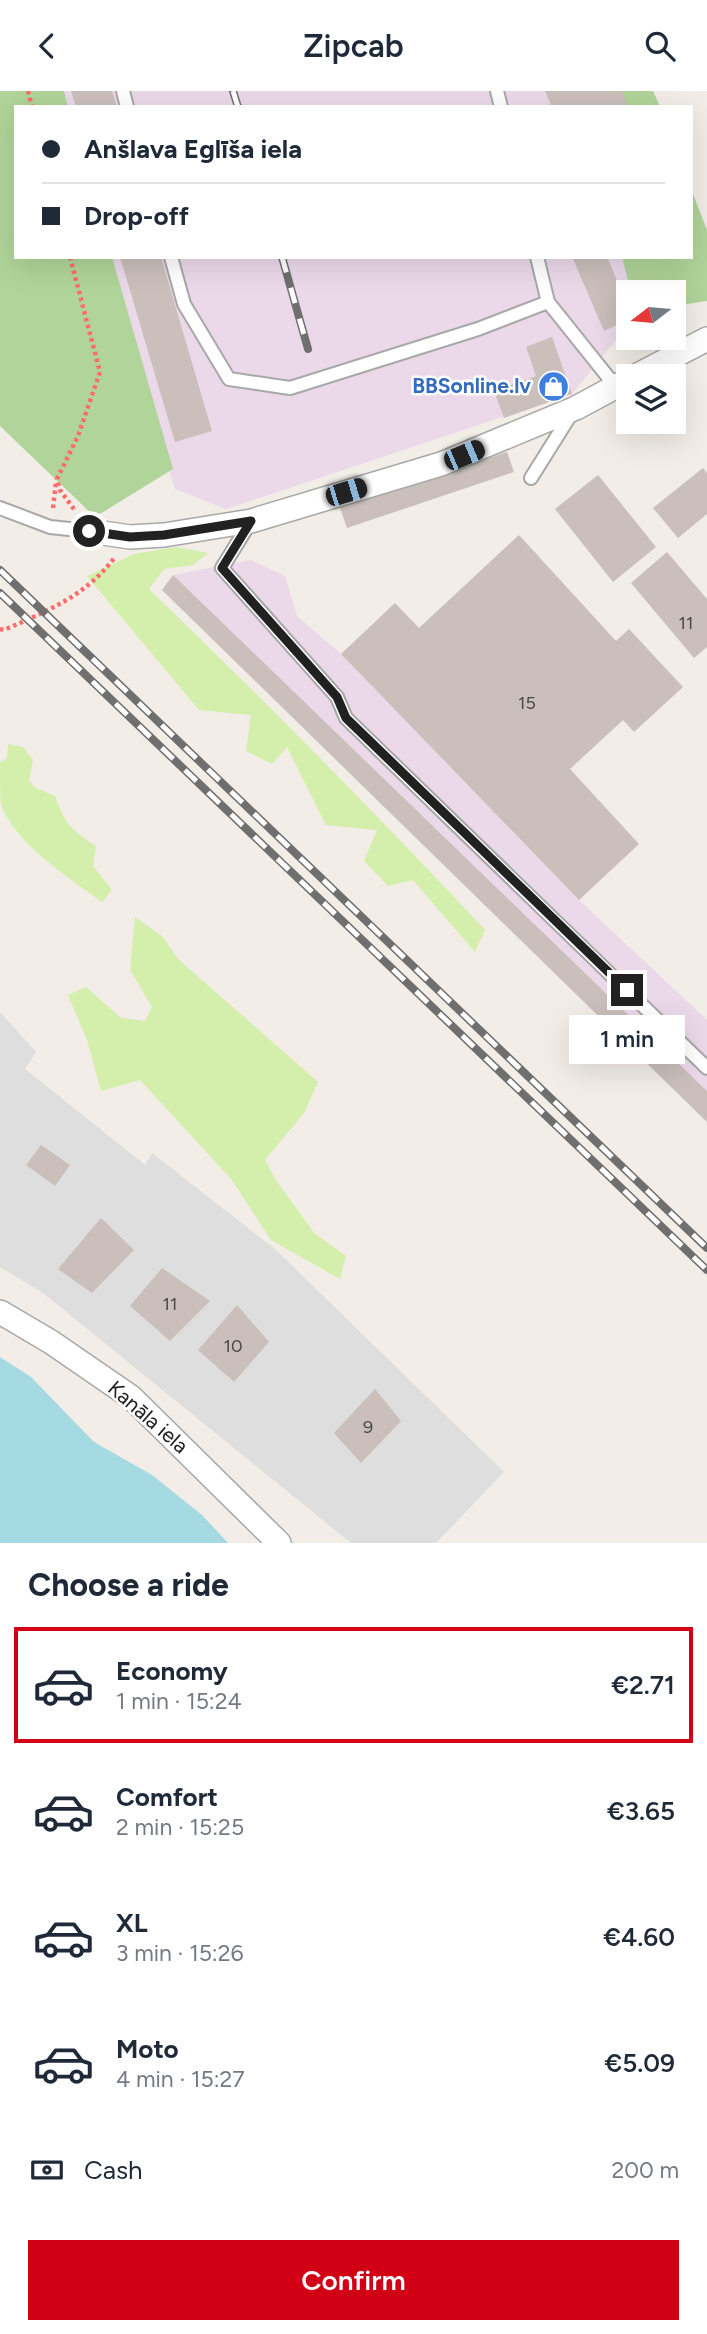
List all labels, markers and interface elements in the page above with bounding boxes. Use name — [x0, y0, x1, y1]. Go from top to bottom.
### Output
icon: back — [28, 27, 66, 65]
text: Zipcab — [303, 27, 404, 65]
icon: search — [641, 27, 679, 65]
text: Anšlava Eglīša iela — [84, 133, 302, 165]
text: Drop-off — [84, 200, 189, 232]
north arrow — [616, 280, 686, 350]
map controls — [616, 280, 686, 434]
button: layers — [616, 364, 686, 434]
shop icon: BBSonline.lv — [537, 369, 571, 403]
place label: BBSonline.lv — [412, 373, 531, 398]
car — [441, 437, 488, 473]
car — [323, 476, 370, 508]
route start — [73, 515, 105, 547]
house number: 11 — [679, 612, 693, 634]
house number: 15 — [518, 692, 536, 714]
route end — [611, 974, 643, 1006]
callout: 1 min — [569, 1014, 685, 1063]
text: 1 min — [600, 1025, 654, 1053]
house number: 11 — [163, 1293, 177, 1315]
house number: 10 — [224, 1335, 242, 1357]
street label: Kanāla iela — [103, 1375, 193, 1458]
house number: 9 — [363, 1416, 373, 1438]
text: Choose a ride — [28, 1566, 229, 1604]
icon: car — [32, 1654, 95, 1717]
text: Economy — [116, 1655, 228, 1687]
text: €2.71 — [611, 1669, 675, 1701]
text: 1 min · 15:24 — [116, 1687, 242, 1715]
icon: car — [32, 1780, 95, 1843]
text: Comfort — [116, 1781, 218, 1813]
text: €3.65 — [607, 1795, 675, 1827]
text: 2 min · 15:25 — [116, 1813, 244, 1841]
icon: car — [32, 1906, 95, 1969]
text: XL — [116, 1907, 148, 1939]
text: €4.60 — [603, 1921, 675, 1953]
text: 3 min · 15:26 — [116, 1939, 244, 1967]
icon: car — [32, 2032, 95, 2095]
text: Moto — [116, 2033, 179, 2065]
text: €5.09 — [605, 2047, 675, 2079]
text: 4 min · 15:27 — [116, 2065, 245, 2093]
icon: cash — [28, 2151, 66, 2189]
text: Cash — [84, 2154, 143, 2186]
text: 200 m — [611, 2156, 679, 2184]
button: Confirm — [28, 2240, 679, 2320]

